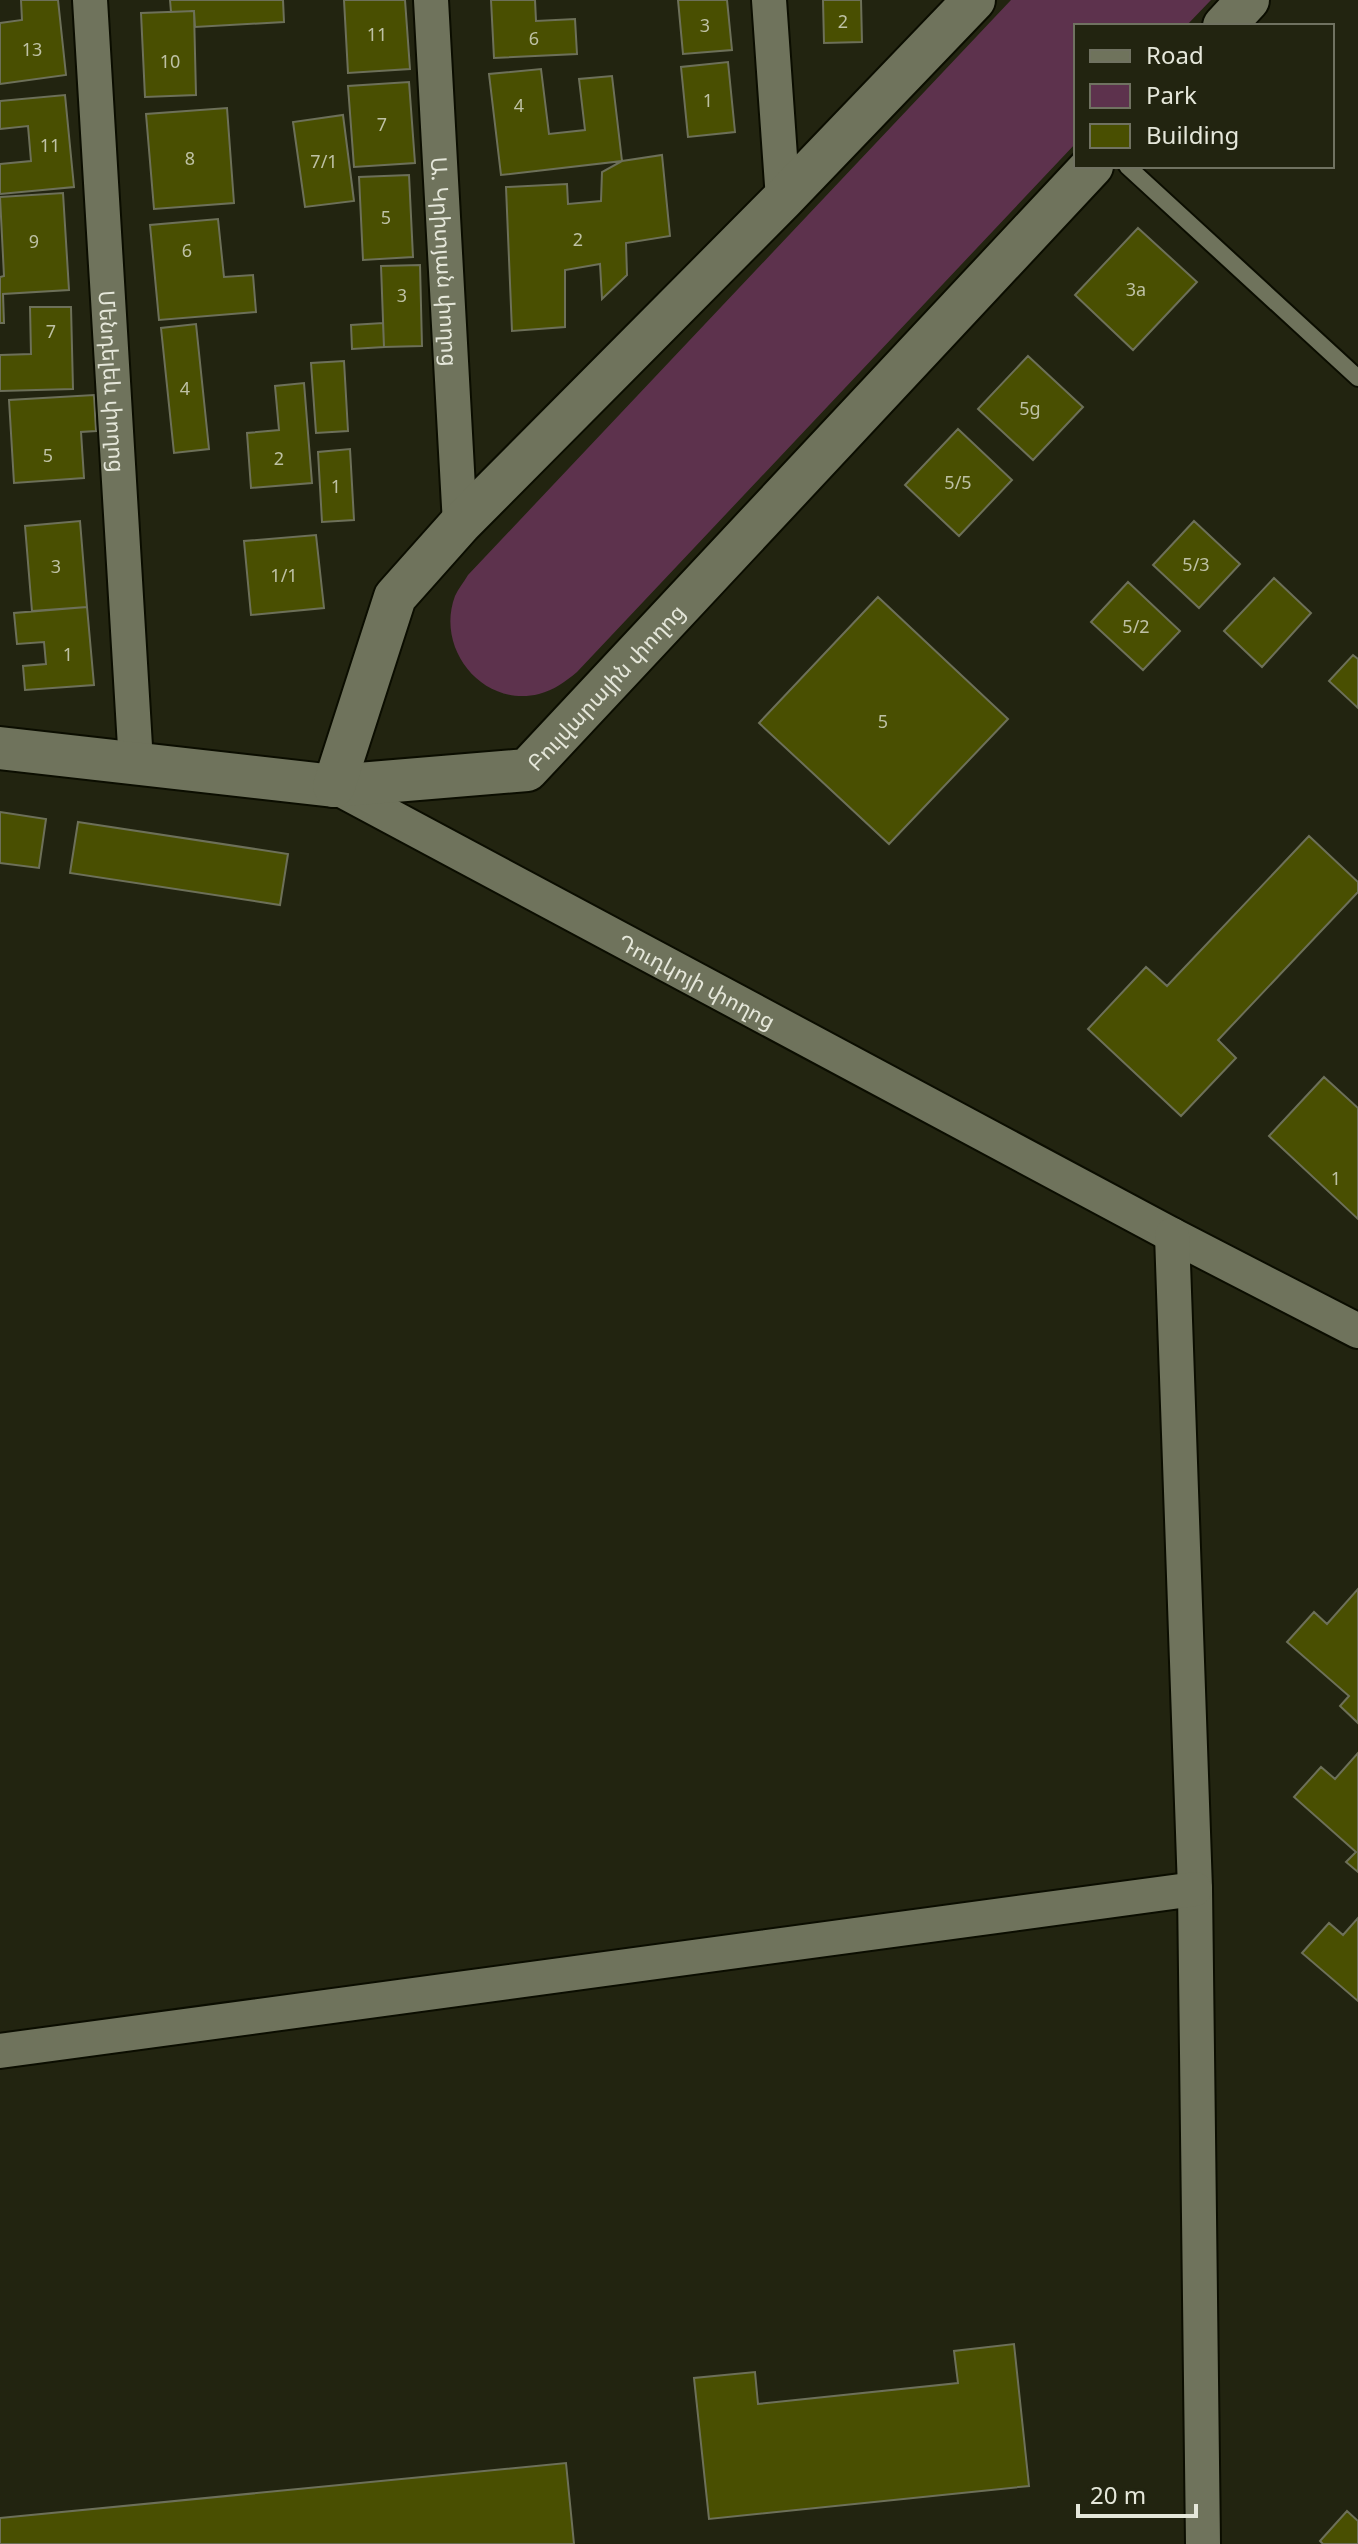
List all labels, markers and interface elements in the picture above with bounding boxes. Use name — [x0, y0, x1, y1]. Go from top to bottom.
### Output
house number: 2 — [838, 9, 848, 33]
house number: 3 — [700, 13, 710, 37]
house number: 11 — [367, 22, 387, 46]
legend — [1074, 24, 1334, 168]
house number: 6 — [529, 26, 539, 50]
house number: 13 — [22, 37, 42, 61]
text: Road — [1146, 38, 1204, 71]
house number: 10 — [160, 49, 180, 73]
text: Park — [1146, 78, 1197, 111]
house number: 1 — [703, 88, 713, 112]
house number: 4 — [514, 93, 524, 117]
house number: 7 — [377, 112, 387, 136]
text: Building — [1146, 118, 1239, 151]
house number: 11 — [40, 133, 60, 157]
house number: 8 — [185, 146, 195, 170]
house number: 7/1 — [310, 149, 338, 173]
street label: Ա. Կրիտյան փողոց — [425, 156, 466, 367]
house number: 5 — [381, 205, 391, 229]
house number: 2 — [573, 227, 583, 251]
house number: 9 — [29, 229, 39, 253]
house number: 6 — [182, 238, 192, 262]
house number: 3a — [1126, 277, 1146, 301]
house number: 3 — [397, 283, 407, 307]
street label: Մենդելեև փողոց — [93, 289, 133, 473]
house number: 7 — [46, 319, 56, 343]
house number: 4 — [180, 376, 190, 400]
house number: 5g — [1019, 396, 1041, 420]
house number: 5 — [43, 443, 53, 467]
house number: 2 — [274, 446, 284, 470]
house number: 5/5 — [944, 470, 972, 494]
house number: 1 — [331, 474, 341, 498]
house number: 5/3 — [1182, 552, 1210, 576]
house number: 3 — [51, 554, 61, 578]
house number: 1/1 — [270, 563, 298, 587]
street label: Բուլվարային փողոց — [519, 597, 691, 777]
house number: 5/2 — [1122, 614, 1150, 638]
house number: 1 — [63, 642, 73, 666]
house number: 5 — [878, 709, 888, 733]
street label: Դուդկոյի փողոց — [613, 926, 781, 1035]
house number: 1 — [1331, 1166, 1341, 1190]
scale bar — [1078, 2468, 1196, 2518]
text: 20 m — [1090, 2478, 1146, 2511]

